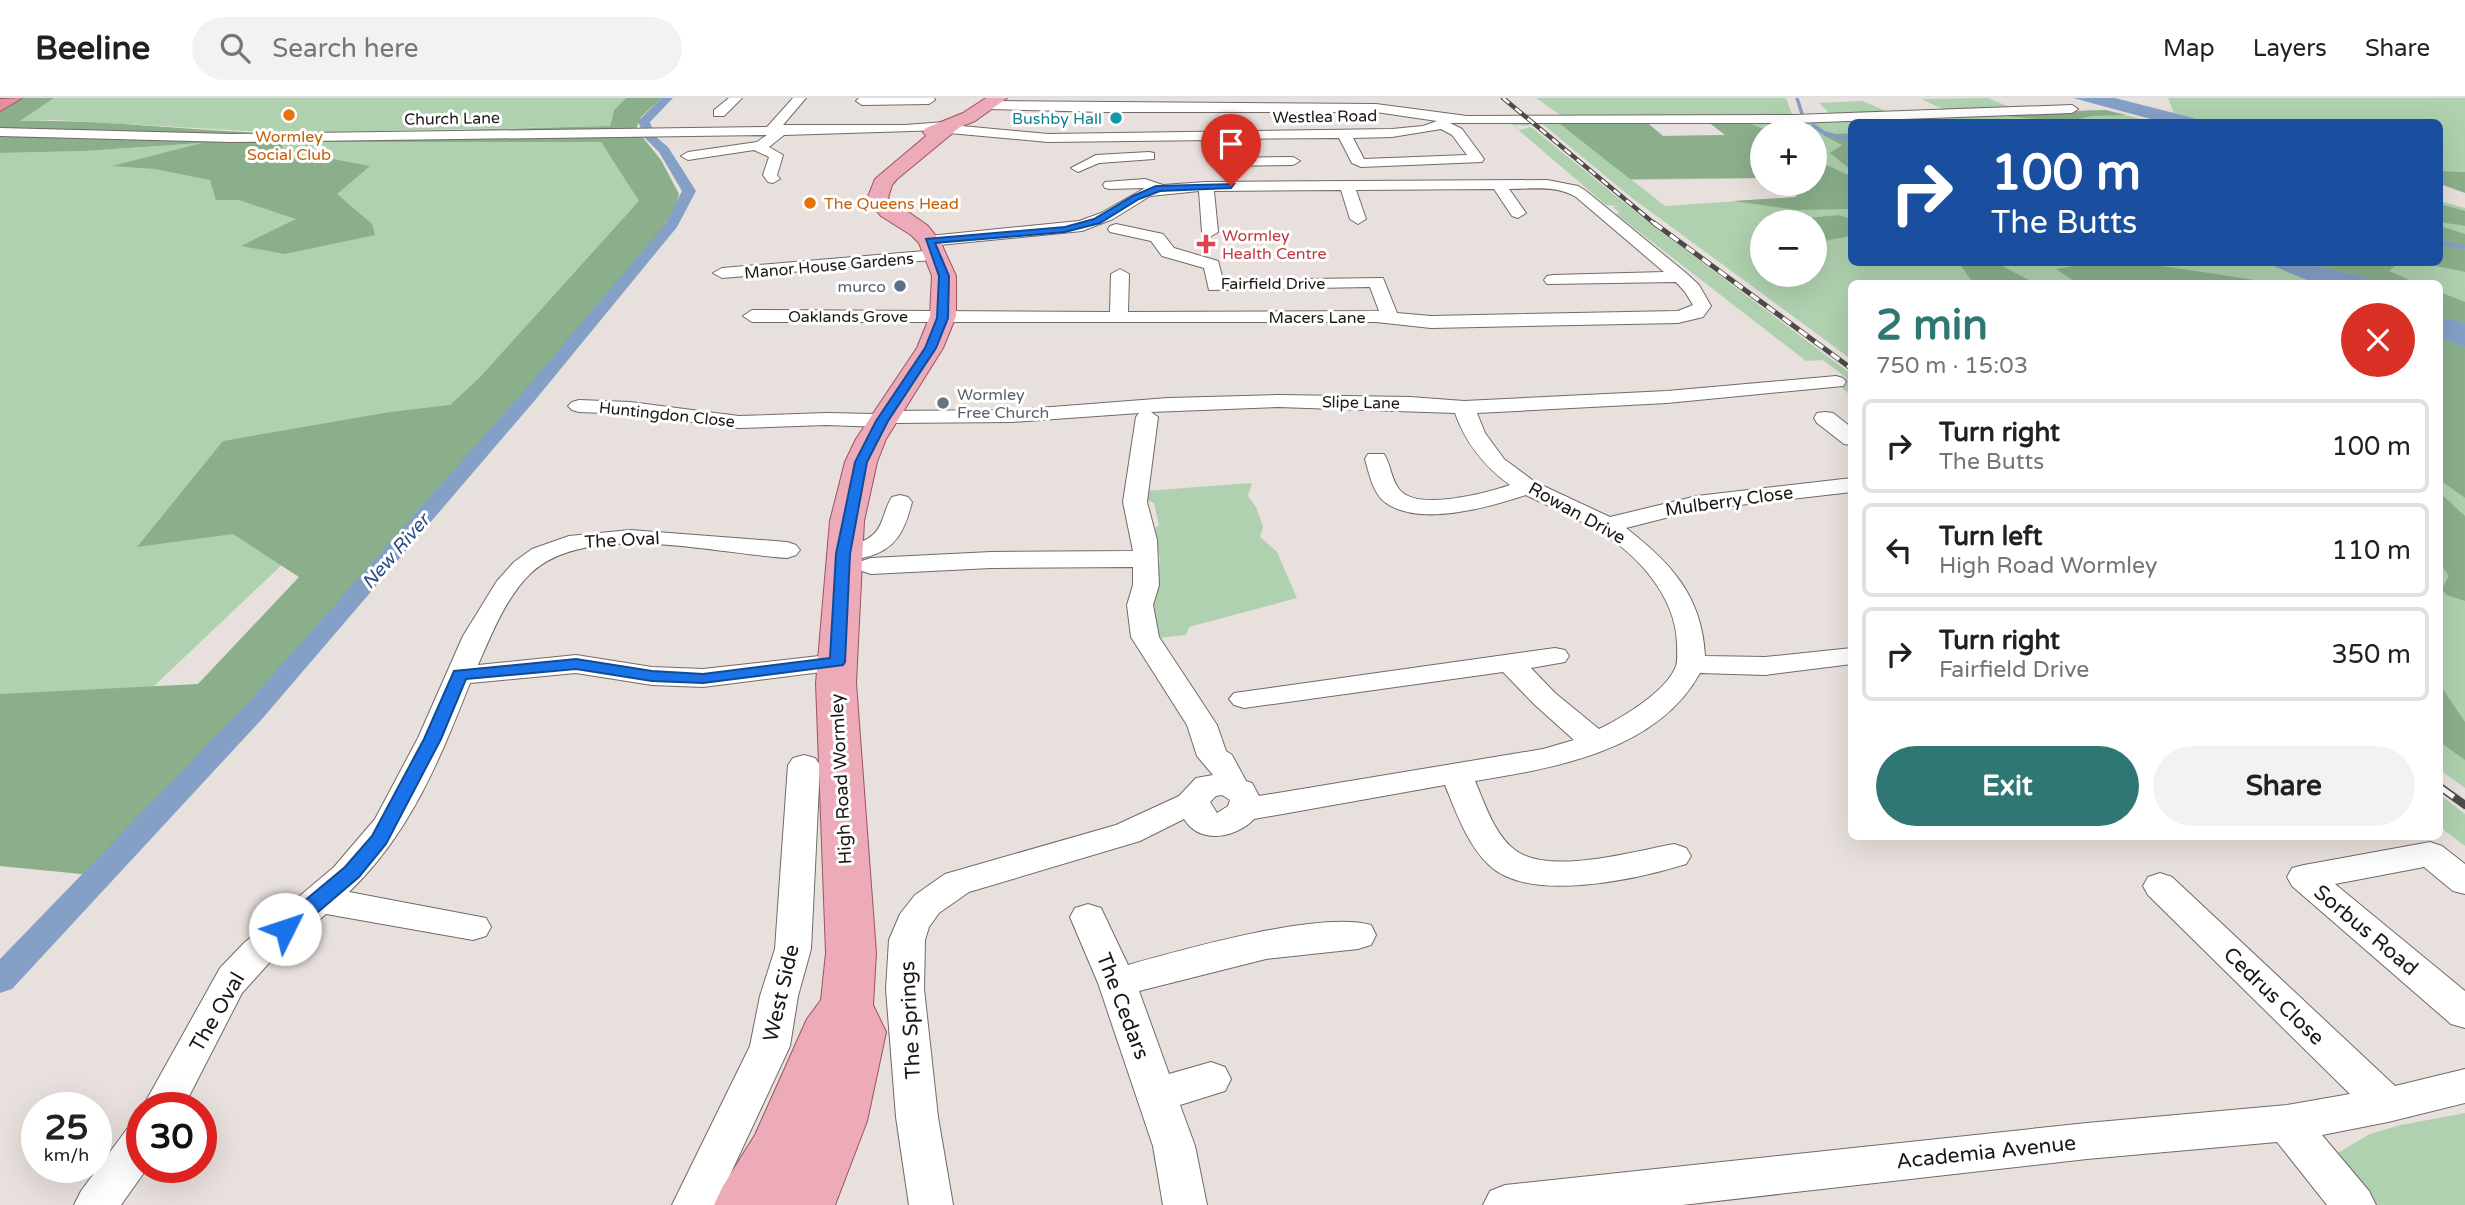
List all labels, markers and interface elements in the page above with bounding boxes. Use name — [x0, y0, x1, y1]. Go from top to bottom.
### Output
search box — [192, 17, 682, 80]
text: Beeline — [35, 29, 150, 68]
icon: search — [216, 29, 254, 67]
text: Search here — [272, 33, 418, 64]
text: Map — [2163, 34, 2215, 63]
text: Layers — [2253, 34, 2327, 63]
text: Share — [2365, 34, 2430, 63]
street label: Westlea Road — [1273, 106, 1378, 128]
marker: Wormley Social Club — [281, 107, 297, 123]
street label: Church Lane — [404, 108, 500, 130]
place label: Bushby Hall — [1012, 109, 1102, 129]
marker: Bushby Hall — [1108, 110, 1124, 126]
pin — [1201, 114, 1261, 186]
map controls — [1750, 119, 1827, 287]
button: + — [1750, 119, 1827, 196]
icon: arrive — [1212, 125, 1250, 163]
place label: Wormley Social Club — [247, 127, 331, 165]
text: 100 m — [1991, 144, 2141, 203]
icon: right — [1876, 147, 1967, 238]
place label: The Queens Head — [824, 194, 959, 214]
marker: The Queens Head — [802, 195, 818, 211]
text: The Butts — [1991, 204, 2137, 242]
button: − — [1750, 210, 1827, 287]
place label: Wormley Health Centre — [1222, 226, 1326, 264]
marker: Wormley Health Centre — [1196, 234, 1216, 254]
street label: Manor House Gardens — [744, 249, 915, 283]
street label: Fairfield Drive — [1221, 274, 1325, 294]
place label: murco — [838, 277, 886, 297]
marker: murco — [892, 278, 908, 294]
text: 2 min — [1876, 300, 1988, 351]
button: close — [2341, 303, 2415, 377]
street label: Oaklands Grove — [788, 307, 908, 327]
street label: Macers Lane — [1269, 308, 1365, 328]
text: 750 m · 15:03 — [1876, 352, 2028, 380]
place label: Wormley Free Church — [957, 385, 1049, 423]
street label: Slipe Lane — [1322, 392, 1400, 414]
marker: Wormley Free Church — [935, 395, 951, 411]
street label: Huntingdon Close — [598, 398, 736, 432]
text: Turn right — [1939, 417, 2060, 448]
icon: right — [1880, 427, 1918, 465]
text: 100 m — [2331, 431, 2411, 462]
text: The Butts — [1939, 448, 2044, 476]
street label: Rowan Drive — [1524, 477, 1630, 549]
street label: Mulberry Close — [1664, 481, 1794, 521]
water label: New River — [357, 508, 436, 594]
text: Turn left — [1939, 521, 2042, 552]
street label: The Oval — [584, 527, 660, 553]
icon: left — [1880, 531, 1918, 569]
text: 110 m — [2331, 535, 2411, 566]
text: High Road Wormley — [1939, 552, 2157, 580]
text: Turn right — [1939, 625, 2060, 656]
icon: right — [1880, 635, 1918, 673]
text: 350 m — [2331, 639, 2411, 670]
text: Fairfield Drive — [1939, 656, 2089, 684]
street label: High Road Wormley — [826, 693, 856, 865]
button: Exit — [1876, 746, 2139, 826]
button: Share — [2153, 746, 2415, 826]
street label: Sorbus Road — [2309, 880, 2423, 981]
position arrow — [248, 892, 322, 966]
street label: West Side — [758, 942, 805, 1044]
street label: Cedrus Close — [2218, 942, 2329, 1051]
street label: The Cedars — [1091, 949, 1154, 1063]
street label: The Springs — [895, 960, 926, 1080]
street label: The Oval — [185, 968, 250, 1057]
speed limit sign: 30 — [126, 1092, 217, 1183]
text: 25 — [45, 1107, 88, 1149]
street label: Academia Avenue — [1895, 1131, 2077, 1174]
text: km/h — [44, 1144, 89, 1166]

